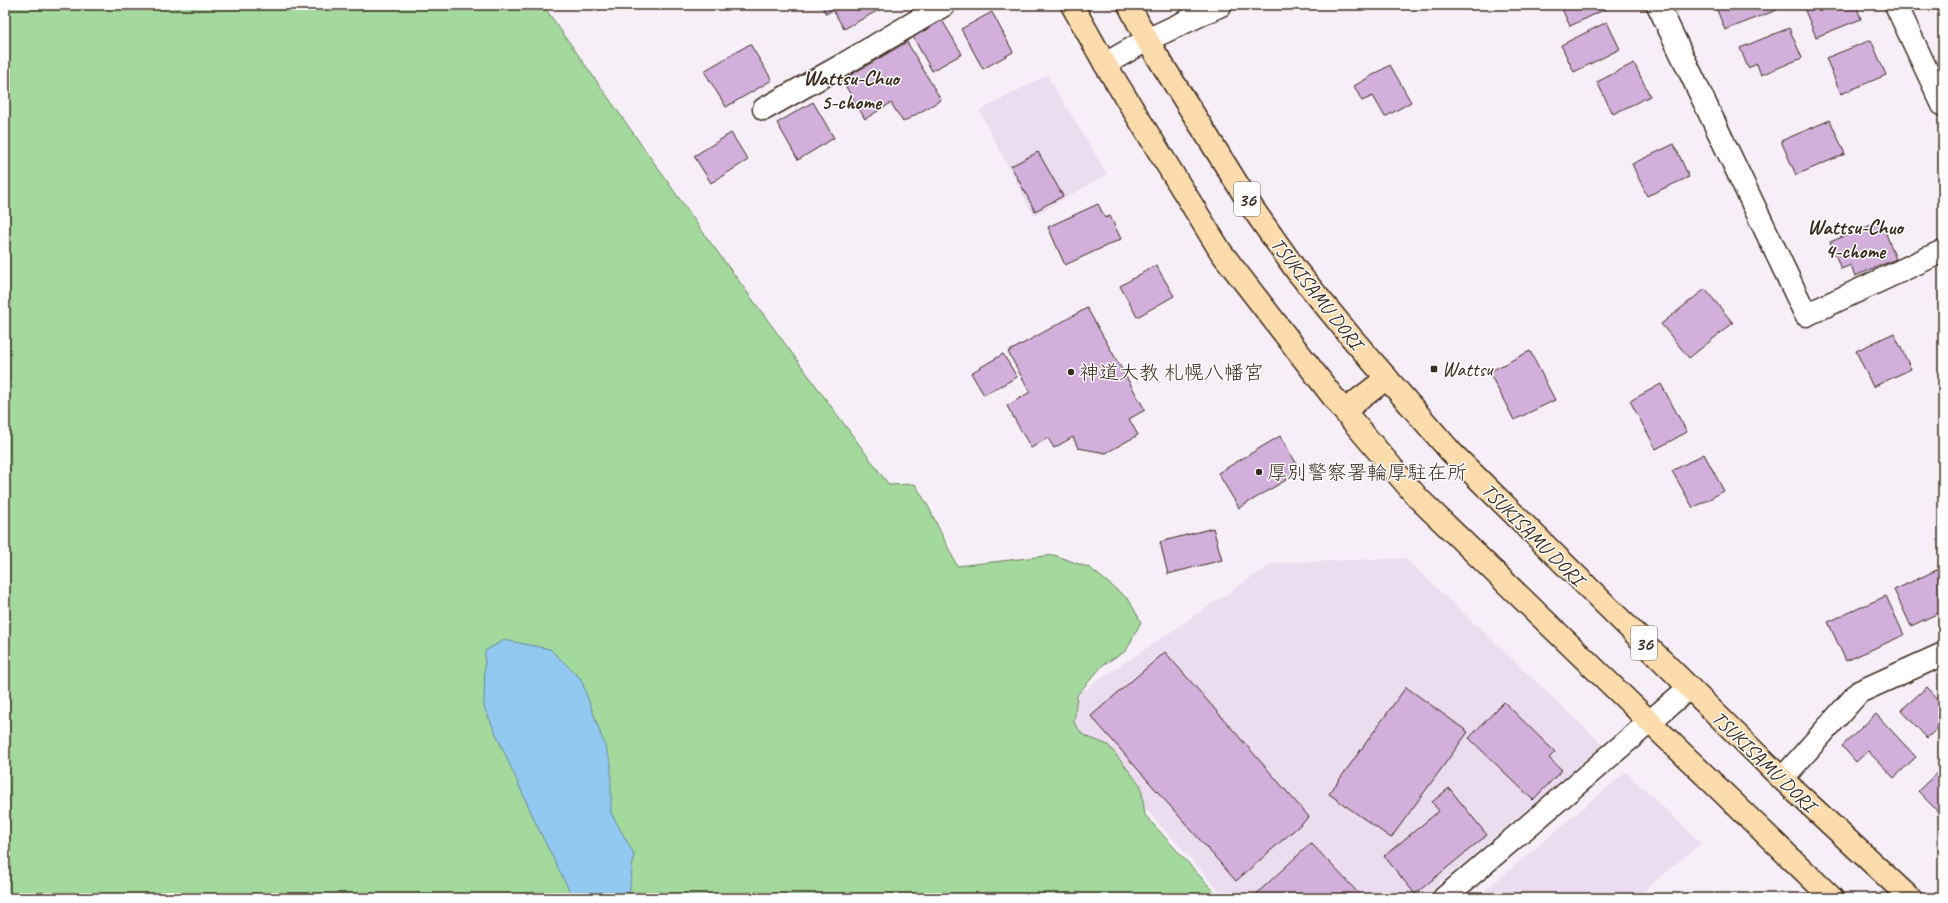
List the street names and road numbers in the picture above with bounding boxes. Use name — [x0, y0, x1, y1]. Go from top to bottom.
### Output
road number: 36 — [1234, 182, 1260, 216]
street label: TSUKISAMU DORI — [1265, 233, 1370, 357]
street label: TSUKISAMU DORI — [1476, 478, 1592, 594]
road number: 36 — [1631, 626, 1657, 660]
street label: TSUKISAMU DORI — [1707, 706, 1824, 820]

